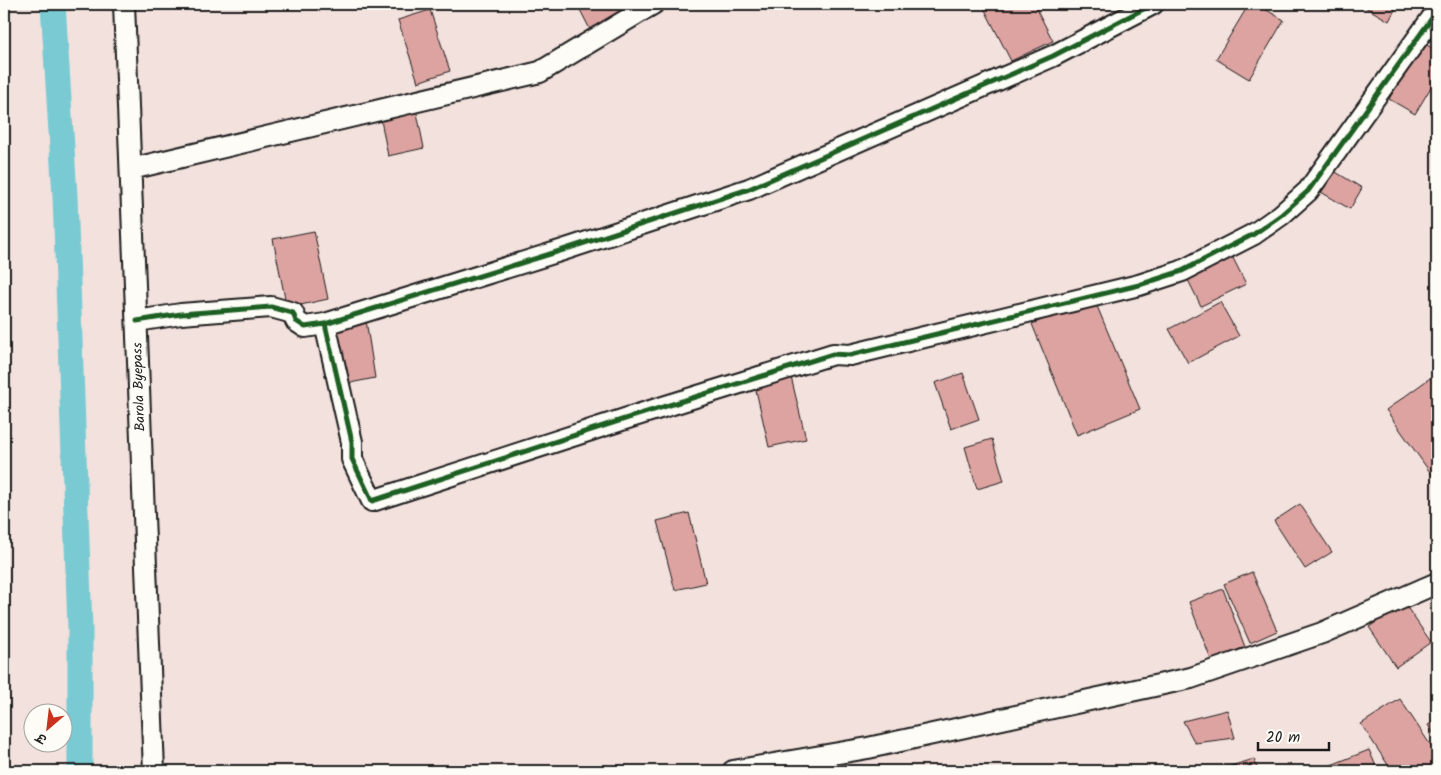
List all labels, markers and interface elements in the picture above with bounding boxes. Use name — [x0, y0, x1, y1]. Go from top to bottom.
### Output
street label: Barola Byepass — [126, 342, 152, 432]
north arrow — [22, 702, 72, 752]
scale bar — [1258, 720, 1330, 752]
text: उ — [30, 725, 51, 750]
text: 20 m — [1266, 726, 1300, 750]

